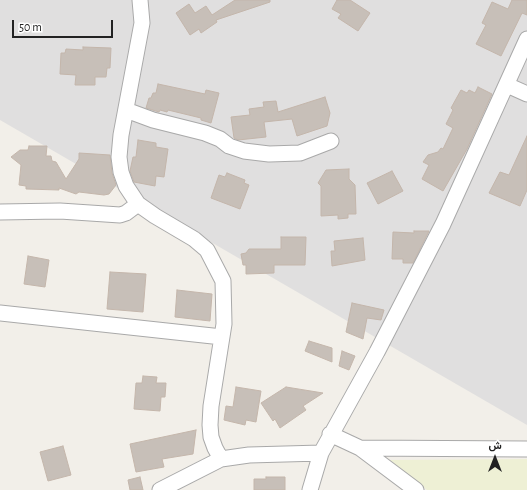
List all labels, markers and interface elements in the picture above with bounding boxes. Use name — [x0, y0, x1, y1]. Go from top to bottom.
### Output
scale bar — [14, 12, 115, 38]
text: 50 m — [19, 21, 42, 33]
north arrow — [475, 438, 515, 478]
text: ش — [488, 440, 502, 451]

